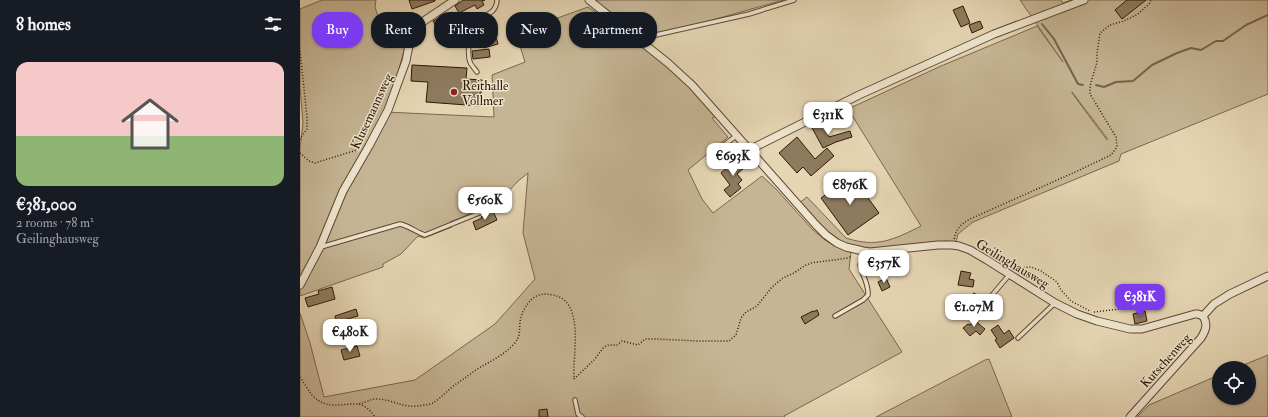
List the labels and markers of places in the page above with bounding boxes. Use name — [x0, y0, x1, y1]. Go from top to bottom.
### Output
place label: Reithalle Vollmer — [462, 78, 509, 109]
marker: Reithalle Vollmer — [449, 87, 459, 97]
pin: €311K — [800, 102, 856, 136]
pin: €693K — [705, 143, 761, 177]
pin: €876K — [822, 172, 878, 206]
pin: €560K — [457, 187, 513, 221]
pin: €357K — [856, 250, 912, 284]
pin: €381K — [1112, 284, 1168, 318]
pin: €1.07M — [941, 294, 1007, 328]
pin: €480K — [322, 319, 378, 353]

